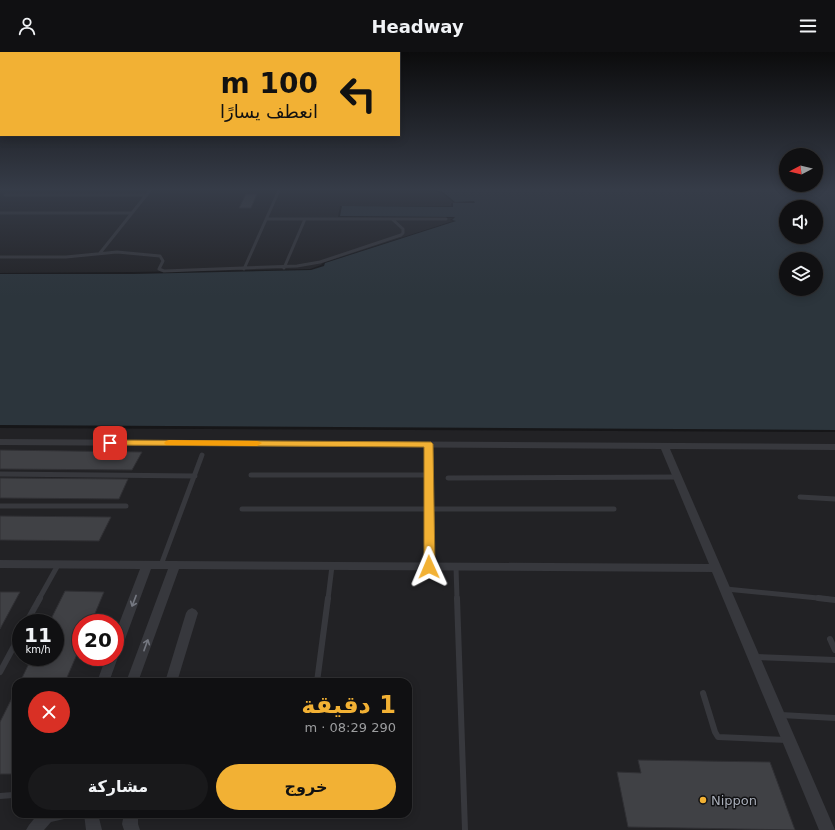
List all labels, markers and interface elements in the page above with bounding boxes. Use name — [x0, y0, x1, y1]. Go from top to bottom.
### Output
icon: person — [16, 15, 38, 37]
icon: menu — [797, 15, 819, 37]
text: Headway — [371, 16, 464, 37]
text: 100 m — [221, 67, 318, 100]
icon: left — [332, 68, 384, 120]
text: انعطف يسارًا — [220, 101, 318, 122]
north arrow — [779, 148, 823, 192]
map controls — [779, 148, 823, 296]
button: sound — [779, 200, 823, 244]
button: layers — [779, 252, 823, 296]
pin — [93, 426, 127, 460]
icon: arrive — [99, 432, 121, 454]
position arrow — [408, 546, 450, 588]
one-way arrow — [129, 595, 137, 607]
speed limit sign: 20 — [72, 614, 124, 666]
text: 11 — [24, 623, 52, 647]
one-way arrow — [142, 640, 150, 652]
text: km/h — [25, 644, 51, 655]
button: close — [28, 691, 70, 733]
text: 1 دقيقة — [301, 691, 396, 719]
text: 290 m · 08:29 — [305, 720, 396, 735]
button: مشاركة — [28, 764, 208, 810]
button: خروج — [216, 764, 396, 810]
place label: Nippon — [711, 793, 757, 808]
marker: Nippon — [698, 795, 708, 805]

